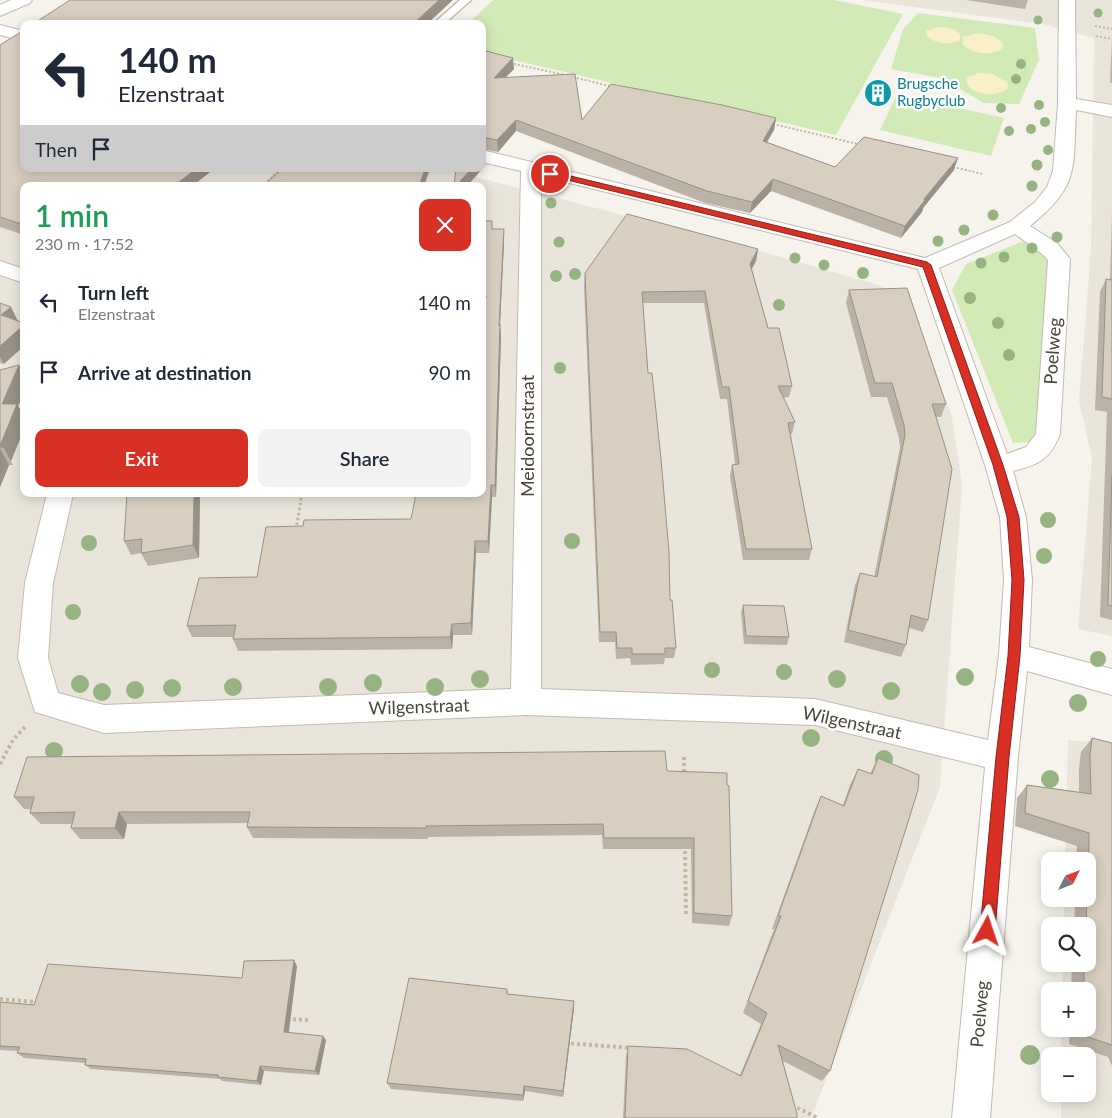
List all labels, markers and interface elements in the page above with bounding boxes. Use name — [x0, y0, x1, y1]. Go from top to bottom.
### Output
text: 140 m — [118, 38, 217, 80]
icon: left — [35, 40, 100, 105]
place label: Brugsche Rugbyclub — [897, 74, 965, 109]
building icon: Brugsche Rugbyclub — [863, 78, 893, 108]
text: Elzenstraat — [118, 80, 224, 107]
icon: arrive — [87, 135, 115, 163]
text: Then — [35, 138, 77, 161]
pin — [529, 153, 571, 195]
icon: arrive — [536, 160, 564, 188]
text: 1 min — [35, 197, 109, 233]
button: close — [419, 199, 471, 251]
text: 230 m · 17:52 — [35, 234, 134, 253]
text: Turn left — [78, 281, 149, 304]
icon: left — [35, 288, 63, 316]
text: 140 m — [417, 291, 471, 314]
text: Elzenstraat — [78, 304, 155, 323]
street label: Poelweg — [1039, 317, 1065, 385]
icon: arrive — [35, 358, 63, 386]
text: Arrive at destination — [78, 361, 251, 384]
text: 90 m — [428, 361, 471, 384]
street label: Meidoornstraat — [516, 374, 538, 497]
button: Exit — [35, 429, 248, 487]
button: Share — [258, 429, 471, 487]
street label: Wilgenstraat — [368, 693, 470, 719]
street label: Wilgenstraat — [801, 701, 904, 743]
north arrow — [1041, 852, 1096, 908]
map controls — [1041, 852, 1096, 1102]
position arrow — [960, 904, 1012, 956]
button: search — [1041, 917, 1096, 972]
street label: Poelweg — [965, 979, 993, 1048]
button: + — [1041, 982, 1096, 1037]
button: − — [1041, 1047, 1096, 1102]

